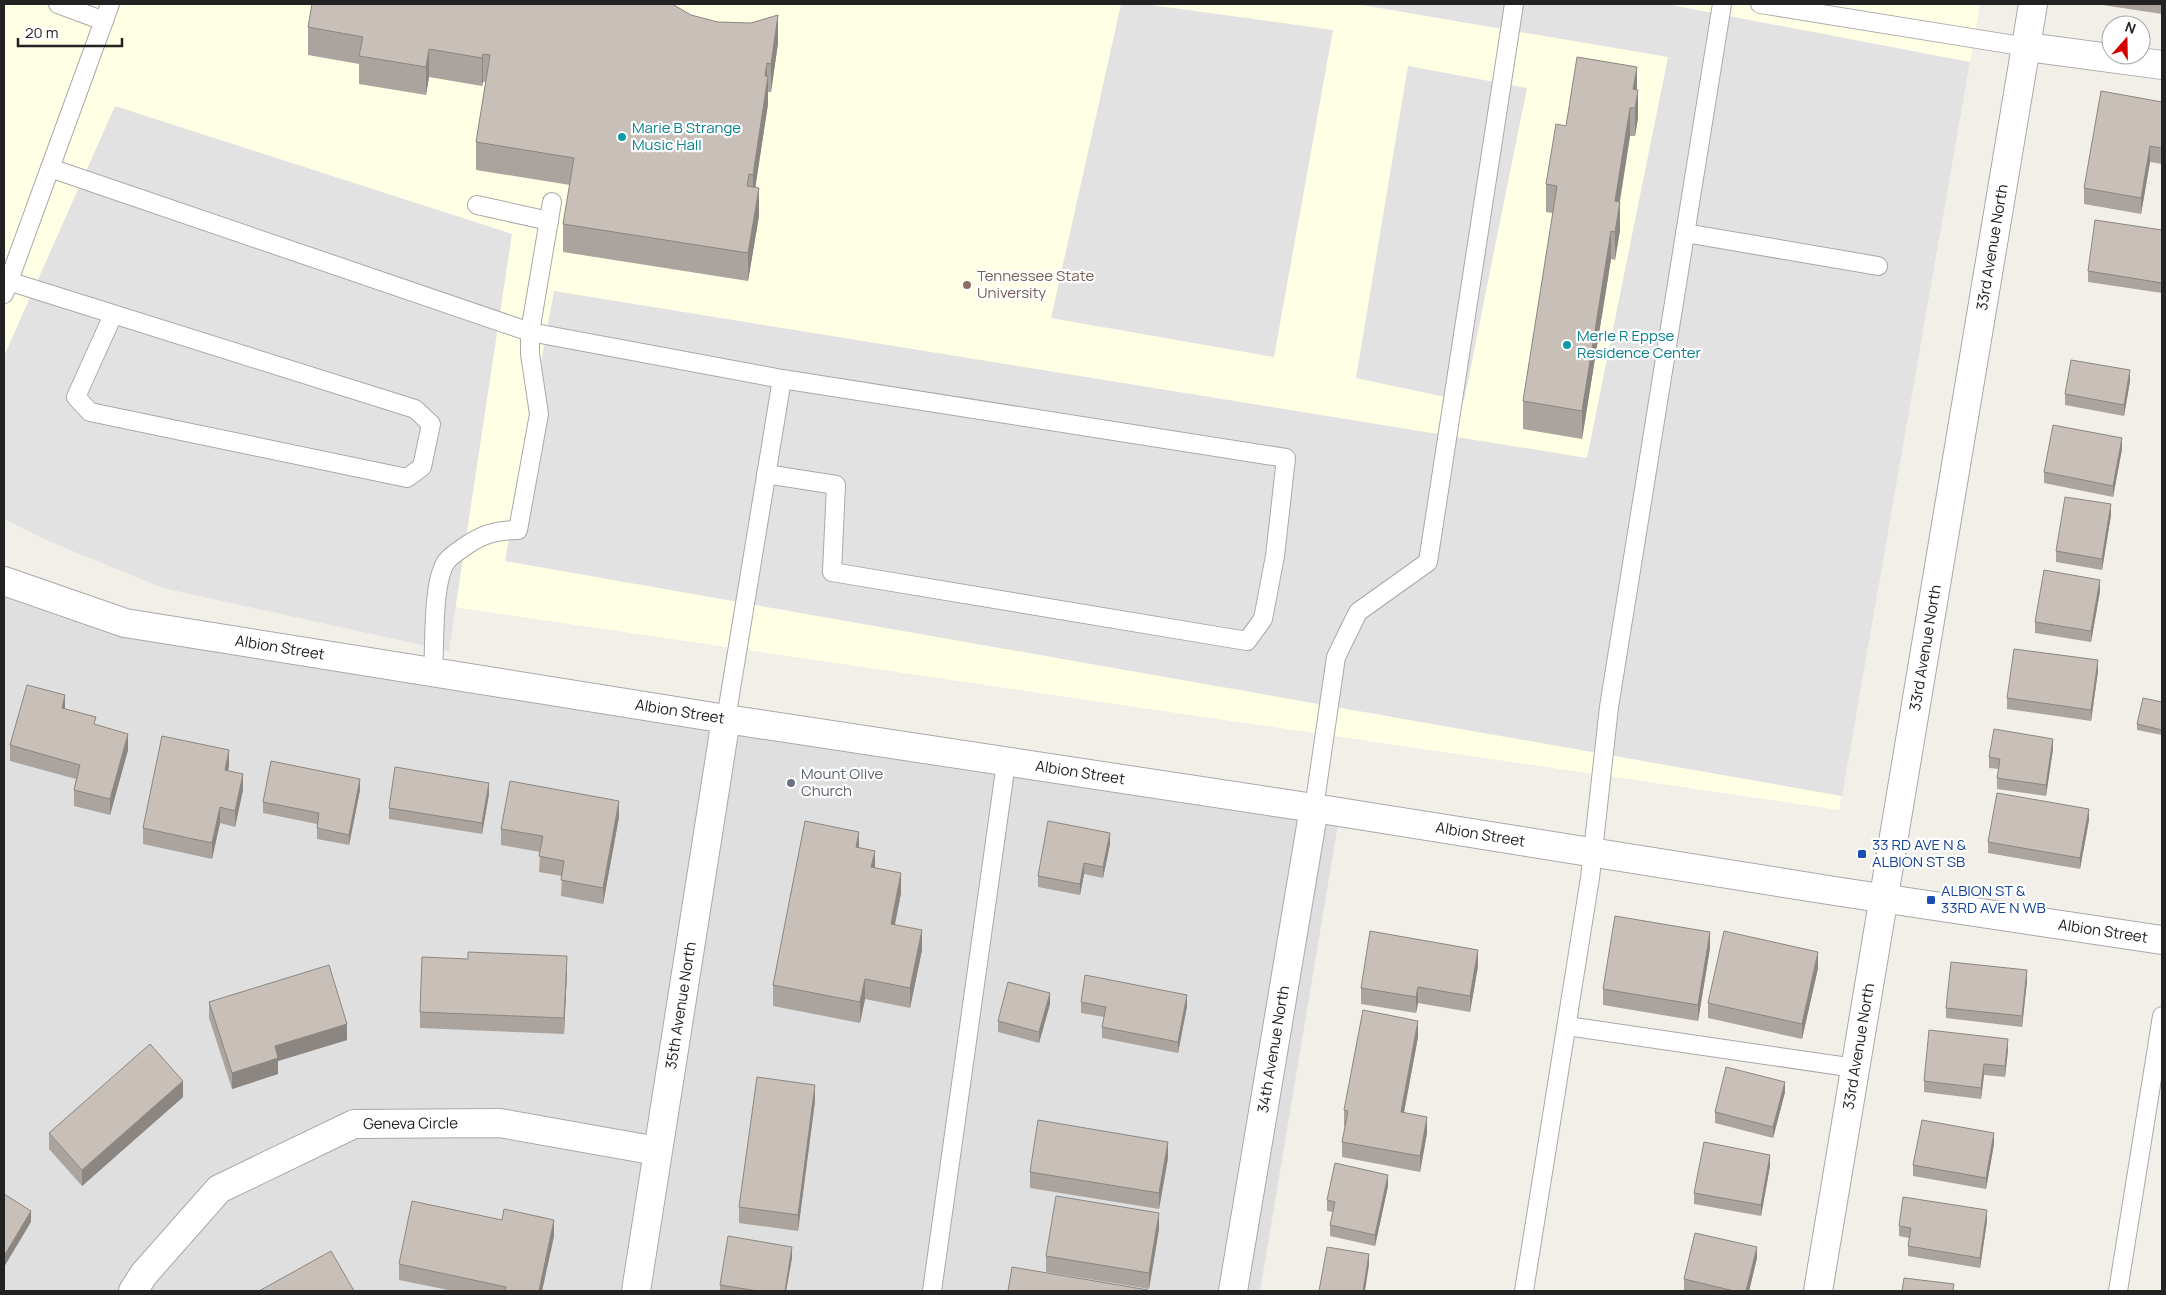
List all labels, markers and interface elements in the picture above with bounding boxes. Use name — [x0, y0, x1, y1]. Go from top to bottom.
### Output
scale bar — [18, 15, 121, 47]
north arrow — [2101, 15, 2151, 65]
text: N — [2123, 17, 2139, 38]
text: 20 m — [25, 22, 58, 43]
place label: Marie B Strange Music Hall — [632, 117, 741, 155]
marker: Marie B Strange Music Hall — [616, 131, 628, 143]
street label: 33rd Avenue North — [1971, 183, 2013, 312]
place label: Tennessee State University — [977, 265, 1094, 303]
marker: Tennessee State University — [961, 279, 973, 291]
place label: Merle R Eppse Residence Center — [1577, 325, 1701, 363]
marker: Merle R Eppse Residence Center — [1561, 339, 1573, 351]
street label: 33rd Avenue North — [1904, 583, 1946, 713]
street label: Albion Street — [234, 630, 326, 665]
street label: Albion Street — [634, 694, 726, 729]
street label: Albion Street — [1034, 755, 1127, 789]
place label: Mount Olive Church — [801, 763, 883, 801]
marker: Mount Olive Church — [785, 777, 797, 789]
street label: Albion Street — [1434, 817, 1527, 852]
place label: 33 RD AVE N & ALBION ST SB — [1872, 834, 1966, 872]
marker: 33 RD AVE N & ALBION ST SB — [1856, 848, 1868, 860]
place label: ALBION ST & 33RD AVE N WB — [1941, 880, 2046, 918]
marker: ALBION ST & 33RD AVE N WB — [1925, 894, 1937, 906]
street label: Albion Street — [2057, 914, 2149, 948]
street label: 35th Avenue North — [660, 940, 701, 1071]
street label: 33rd Avenue North — [1837, 982, 1879, 1111]
street label: 34th Avenue North — [1252, 984, 1294, 1115]
street label: Geneva Circle — [363, 1112, 458, 1134]

